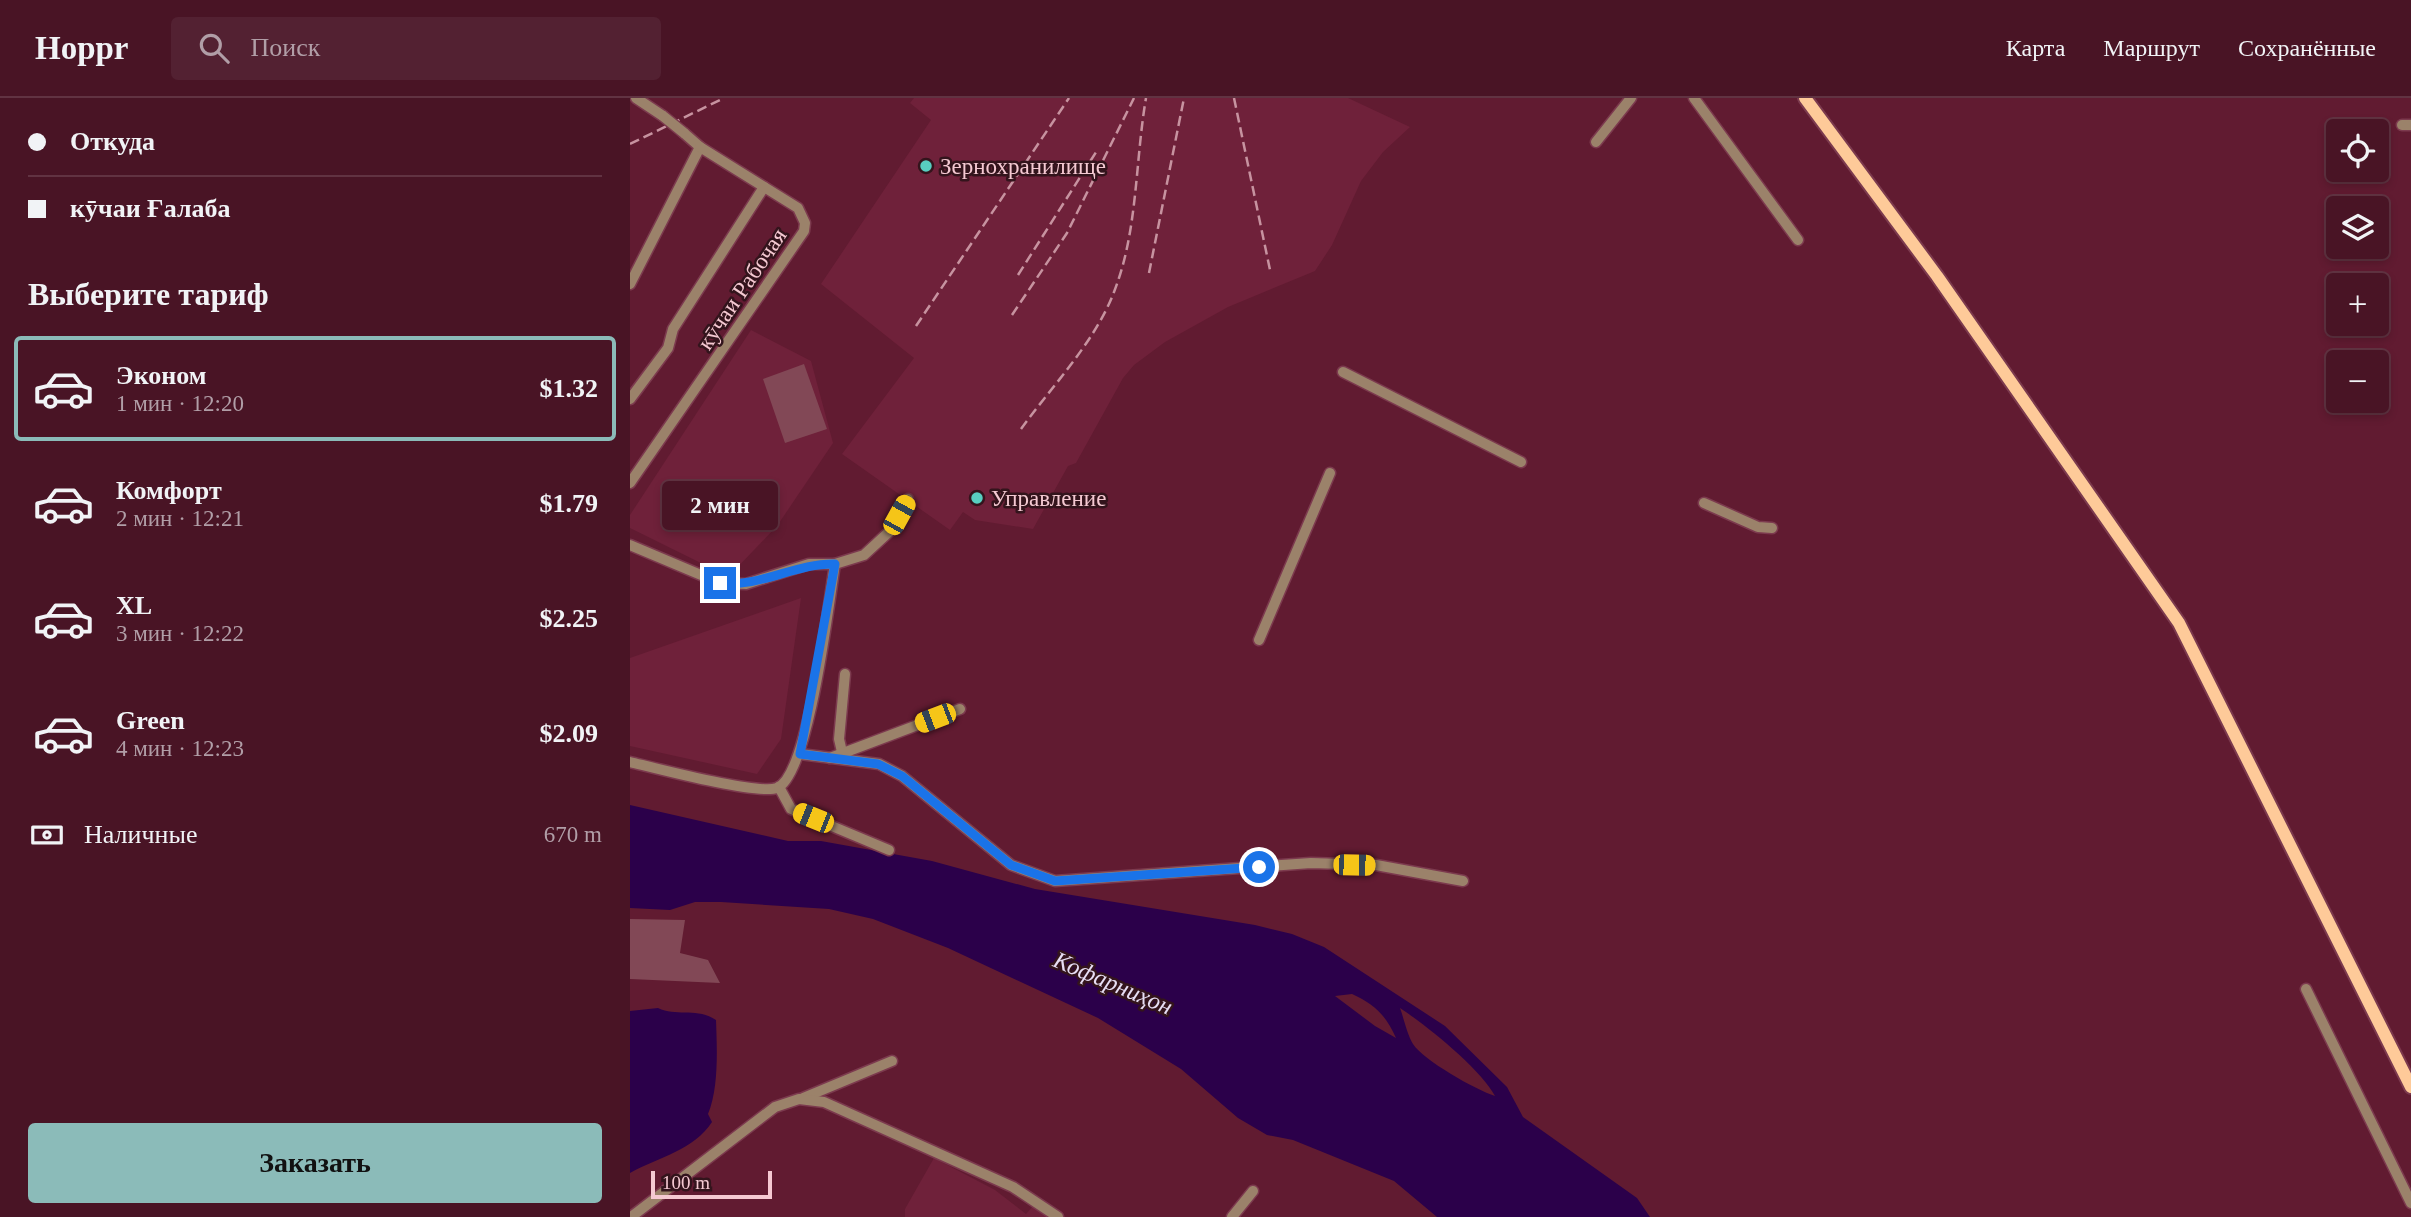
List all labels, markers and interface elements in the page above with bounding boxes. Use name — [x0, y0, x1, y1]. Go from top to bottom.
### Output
search box — [171, 17, 661, 80]
icon: search — [195, 29, 233, 67]
text: Hoppr — [35, 30, 129, 66]
text: Поиск — [251, 33, 320, 62]
text: Карта — [2006, 35, 2065, 61]
text: Маршрут — [2103, 35, 2200, 61]
text: Сохранённые — [2238, 35, 2376, 61]
map controls — [2326, 119, 2389, 413]
button: locate — [2326, 119, 2389, 182]
text: Откуда — [70, 127, 155, 156]
place label: Зернохранилище — [940, 154, 1106, 179]
marker: Зернохранилище — [918, 158, 934, 174]
text: кӯчаи Ғалаба — [70, 194, 230, 223]
button: layers — [2326, 196, 2389, 259]
street label: кӯчаи Рабочая — [692, 223, 792, 354]
button: + — [2326, 273, 2389, 336]
text: Выберите тариф — [28, 276, 269, 312]
button: − — [2326, 350, 2389, 413]
icon: car — [32, 357, 95, 420]
text: Эконом — [116, 361, 206, 390]
text: $1.32 — [540, 374, 598, 403]
text: 1 мин · 12:20 — [116, 391, 244, 416]
icon: car — [32, 472, 95, 535]
text: Комфорт — [116, 476, 222, 505]
callout: 2 мин — [662, 482, 778, 531]
place label: Управление — [991, 486, 1106, 511]
text: $1.79 — [540, 489, 598, 518]
marker: Управление — [969, 490, 985, 506]
car — [880, 492, 919, 538]
text: 2 мин — [690, 493, 750, 518]
text: 2 мин · 12:21 — [116, 506, 244, 531]
route end — [704, 567, 736, 599]
icon: car — [32, 587, 95, 650]
text: XL — [116, 591, 152, 620]
text: $2.25 — [540, 604, 598, 633]
text: 3 мин · 12:22 — [116, 621, 244, 646]
car — [912, 701, 959, 735]
icon: car — [32, 702, 95, 765]
text: Green — [116, 706, 185, 735]
text: $2.09 — [540, 719, 598, 748]
text: 4 мин · 12:23 — [116, 736, 244, 761]
car — [790, 800, 837, 836]
icon: cash — [28, 816, 66, 854]
text: Наличные — [84, 820, 197, 849]
text: 670 m — [544, 822, 602, 847]
route start — [1243, 851, 1275, 883]
car — [1333, 854, 1376, 876]
water label: Кофарниҳон — [1049, 946, 1176, 1020]
button: Заказать — [28, 1123, 602, 1203]
scale bar — [651, 1168, 772, 1200]
text: 100 m — [662, 1172, 710, 1193]

